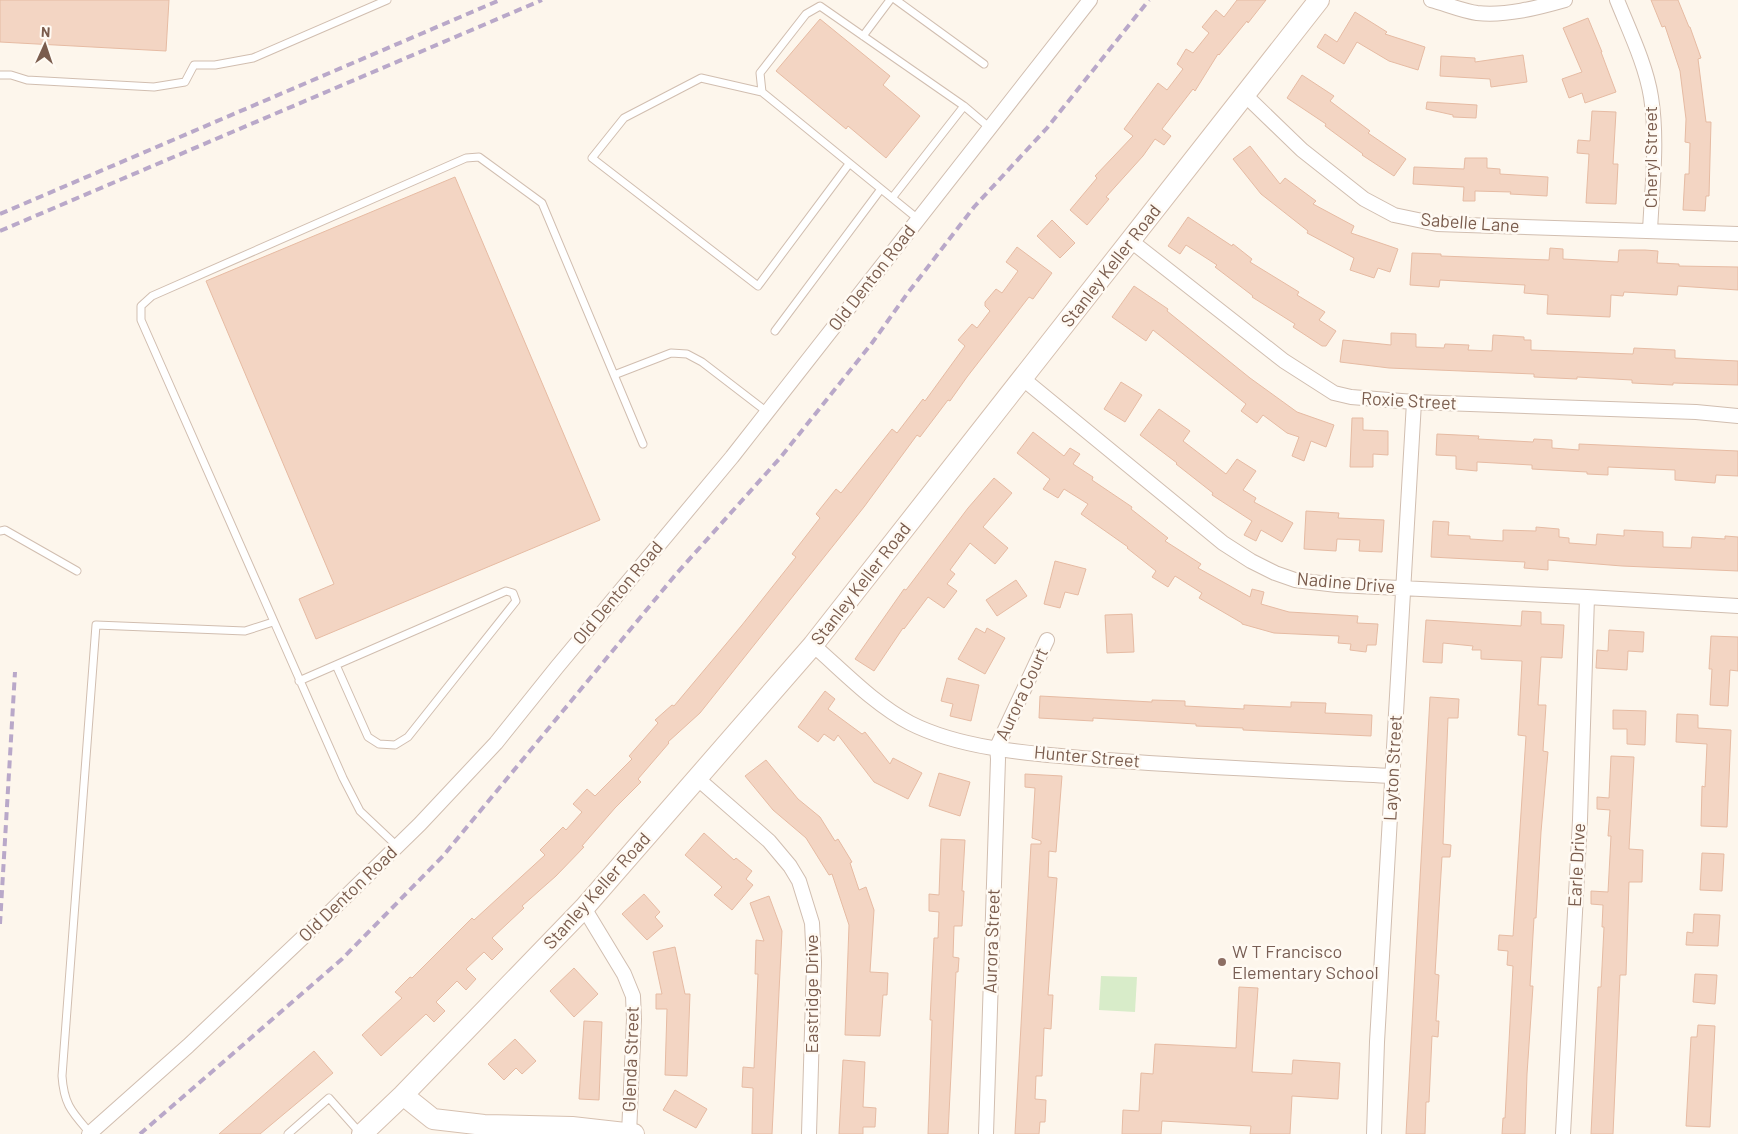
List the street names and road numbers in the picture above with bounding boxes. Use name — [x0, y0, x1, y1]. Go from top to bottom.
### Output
street label: Cheryl Street — [1639, 106, 1661, 208]
street label: Stanley Keller Road — [1056, 200, 1165, 331]
street label: Sabelle Lane — [1420, 208, 1520, 236]
street label: Old Denton Road — [823, 220, 919, 335]
street label: Roxie Street — [1361, 387, 1458, 414]
street label: Stanley Keller Road — [806, 518, 915, 649]
street label: Old Denton Road — [568, 536, 667, 649]
street label: Nadine Drive — [1296, 567, 1396, 597]
street label: Aurora Court — [990, 644, 1052, 743]
street label: Layton Street — [1378, 714, 1406, 822]
street label: Hunter Street — [1033, 740, 1141, 772]
street label: Earle Drive — [1563, 822, 1589, 908]
street label: Stanley Keller Road — [538, 827, 654, 953]
street label: Old Denton Road — [293, 841, 401, 946]
street label: Aurora Street — [978, 888, 1004, 994]
street label: Eastridge Drive — [800, 934, 822, 1054]
street label: Glenda Street — [617, 1006, 643, 1112]

